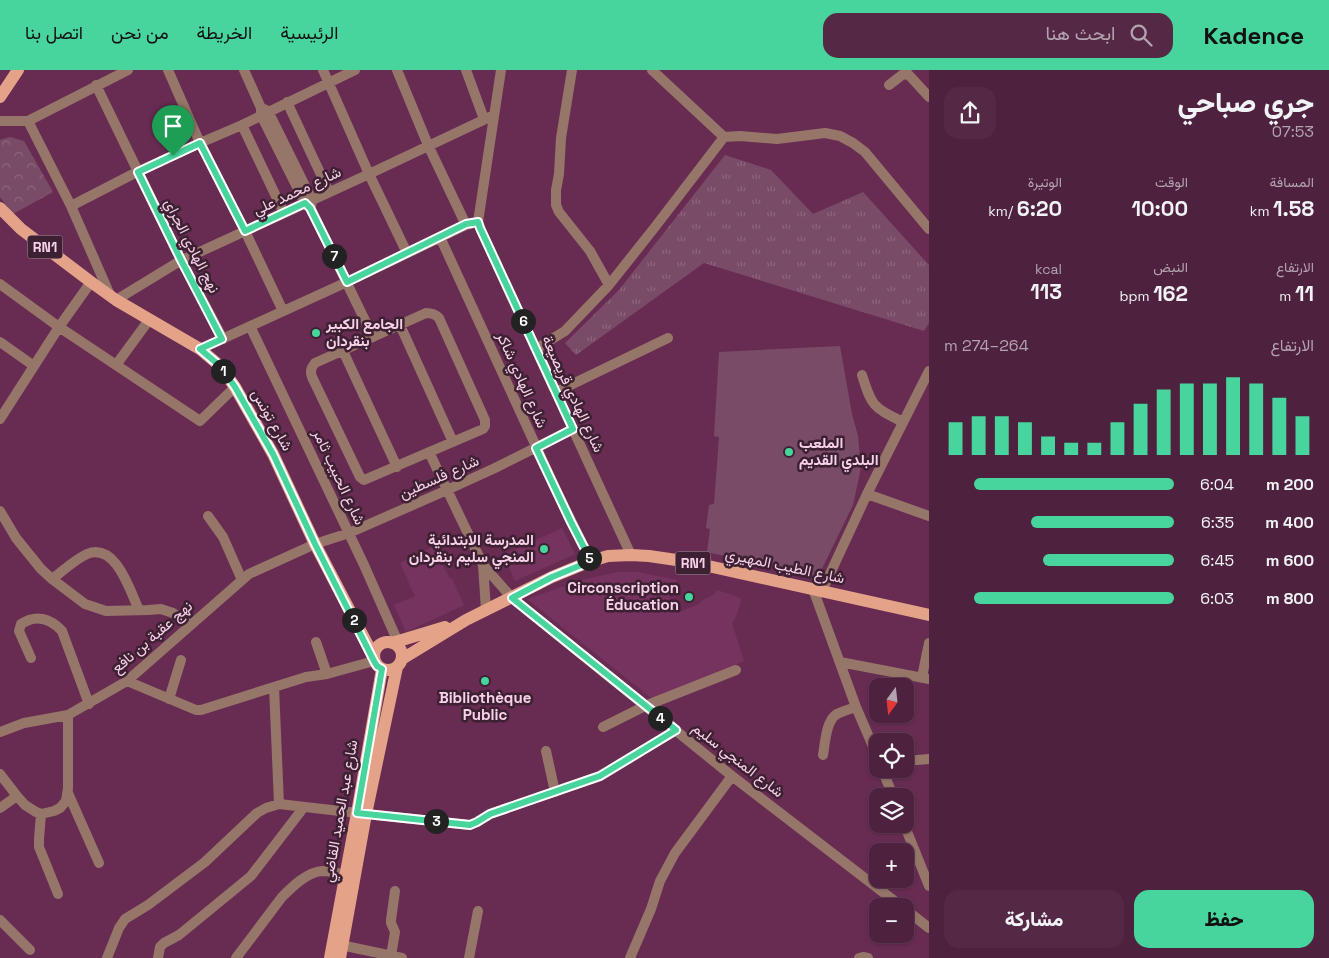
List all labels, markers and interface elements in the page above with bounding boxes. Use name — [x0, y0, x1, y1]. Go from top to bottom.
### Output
search box — [823, 13, 1173, 58]
text: Kadence — [1203, 20, 1304, 51]
text: اتصل بنا — [25, 21, 83, 44]
text: من نحن — [111, 21, 169, 44]
text: الخريطة — [197, 21, 252, 44]
text: الرئيسية — [280, 21, 338, 44]
text: ابحث هنا — [1045, 21, 1115, 46]
icon: search — [1127, 21, 1155, 49]
text: جري صباحي — [1177, 84, 1314, 120]
button: share — [944, 87, 996, 139]
pin — [152, 105, 194, 156]
icon: arrive — [159, 112, 187, 140]
text: 07:53 — [1272, 121, 1314, 142]
street label: شارع محمد علي — [250, 162, 346, 223]
text: الوتيرة — [1028, 173, 1062, 191]
text: الوقت — [1155, 173, 1188, 191]
text: المسافة — [1270, 173, 1314, 191]
street label: نهج الهادي الجراي — [157, 195, 224, 298]
text: 6:20 — [1017, 195, 1062, 222]
text: 10:00 — [1131, 195, 1188, 222]
text: 1.58 — [1273, 195, 1314, 222]
text: /km — [988, 202, 1017, 220]
text: km — [1250, 202, 1273, 220]
road number: RN1 — [28, 236, 62, 258]
pin: 7 — [322, 244, 346, 268]
text: 7 — [331, 247, 338, 265]
text: النبض — [1153, 258, 1188, 276]
text: الارتفاع — [1276, 258, 1314, 276]
text: kcal — [1035, 260, 1062, 278]
text: 113 — [1030, 278, 1062, 305]
text: 162 — [1153, 280, 1188, 307]
text: 11 — [1295, 280, 1314, 307]
text: bpm — [1119, 287, 1153, 305]
text: m — [1279, 287, 1295, 305]
pin: 6 — [510, 308, 536, 334]
text: 6 — [519, 312, 528, 330]
place label: الجامع الكبير بنقردان — [325, 314, 403, 350]
marker: الجامع الكبير بنقردان — [310, 327, 322, 339]
street label: شارع الهادي شاكر — [489, 328, 552, 433]
street label: شارع الهادي قريصيعة — [534, 332, 609, 457]
text: 264–274 m — [944, 335, 1029, 356]
text: الارتفاع — [1271, 335, 1314, 356]
pin: 1 — [210, 358, 236, 384]
text: 1 — [220, 362, 227, 380]
street label: شارع تونس — [246, 385, 297, 455]
street label: شارع الحبيب ثامر — [307, 425, 370, 529]
place label: الملعب البلدي القديم — [799, 433, 879, 473]
marker: الملعب البلدي القديم — [783, 446, 795, 458]
street label: شارع فلسطين — [396, 450, 483, 504]
text: 6:04 — [1200, 474, 1234, 495]
text: 200 m — [1266, 474, 1314, 495]
text: 6:35 — [1201, 512, 1234, 533]
text: 400 m — [1265, 512, 1314, 533]
place label: المدرسة الابتدائية المنجي سليم بنقردان — [409, 530, 534, 570]
marker: المدرسة الابتدائية المنجي سليم بنقردان — [538, 543, 550, 555]
street label: شارع الطيب المهيري — [723, 544, 847, 591]
pin: 5 — [576, 546, 602, 570]
text: 5 — [585, 549, 594, 567]
text: 6:45 — [1201, 550, 1234, 571]
text: 600 m — [1266, 550, 1314, 571]
road number: RN1 — [676, 552, 710, 574]
place label: Circonscription Éducation — [567, 578, 679, 614]
text: 6:03 — [1200, 588, 1234, 609]
text: 800 m — [1266, 588, 1314, 609]
marker: Circonscription Éducation — [683, 591, 695, 603]
street label: نهج عقبة بن نافع — [107, 596, 197, 679]
pin: 2 — [342, 608, 366, 632]
text: 2 — [350, 611, 359, 629]
marker: Bibliothèque Public — [479, 675, 491, 687]
north arrow — [869, 678, 914, 722]
map controls — [869, 678, 914, 943]
place label: Bibliothèque Public — [439, 688, 532, 724]
pin: 4 — [648, 706, 672, 730]
text: 4 — [656, 709, 665, 727]
street label: شارع المنجي سليم — [686, 718, 788, 804]
button: locate — [869, 733, 914, 778]
street label: شارع عبد الحميد القاضي — [318, 738, 365, 884]
button: layers — [869, 788, 914, 833]
pin: 3 — [424, 808, 448, 834]
text: 3 — [432, 812, 441, 830]
button: + — [869, 843, 914, 888]
button: مشاركة — [944, 890, 1124, 948]
button: حفظ — [1134, 890, 1314, 948]
button: − — [869, 898, 914, 943]

